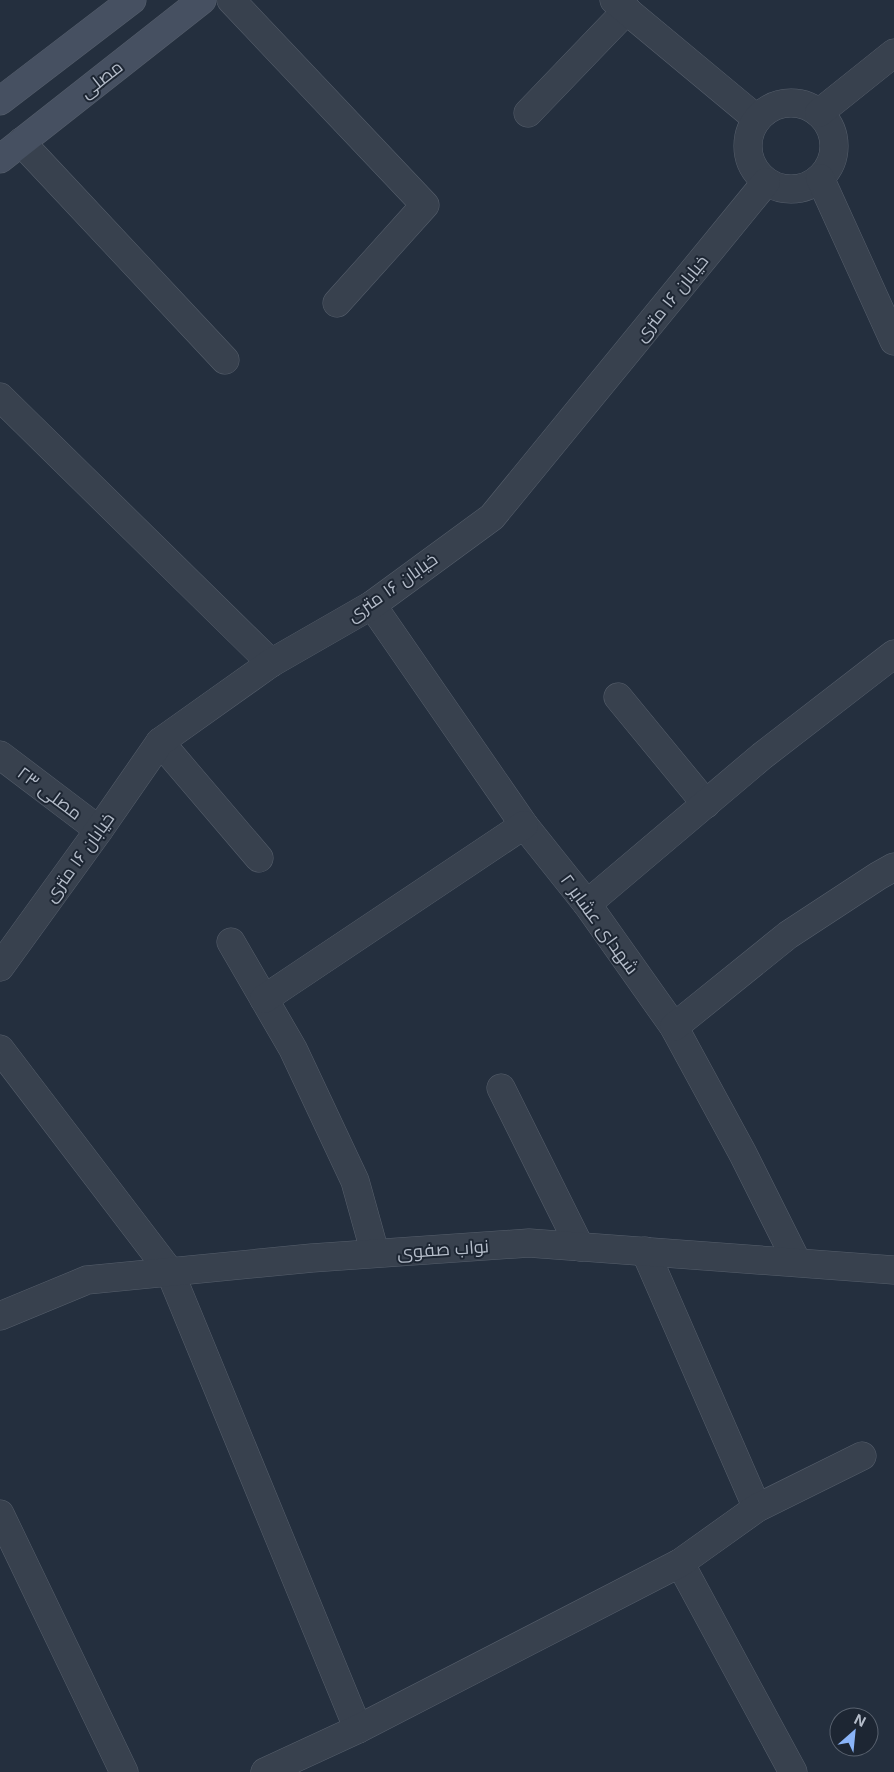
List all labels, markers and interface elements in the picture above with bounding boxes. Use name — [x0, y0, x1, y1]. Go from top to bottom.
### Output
street label: مصلی — [75, 56, 127, 103]
street label: خیابان ۱۶ متری — [630, 250, 713, 346]
street label: خیابان ۱۶ متری — [343, 548, 442, 627]
street label: مصلی ۲۳ — [13, 762, 86, 825]
street label: خیابان ۱۶ متری — [40, 808, 119, 906]
street label: شهدای عشایر ۲ — [556, 870, 643, 979]
street label: نواب صفوی — [396, 1235, 490, 1264]
north arrow — [829, 1707, 879, 1757]
text: N — [852, 1710, 869, 1730]

